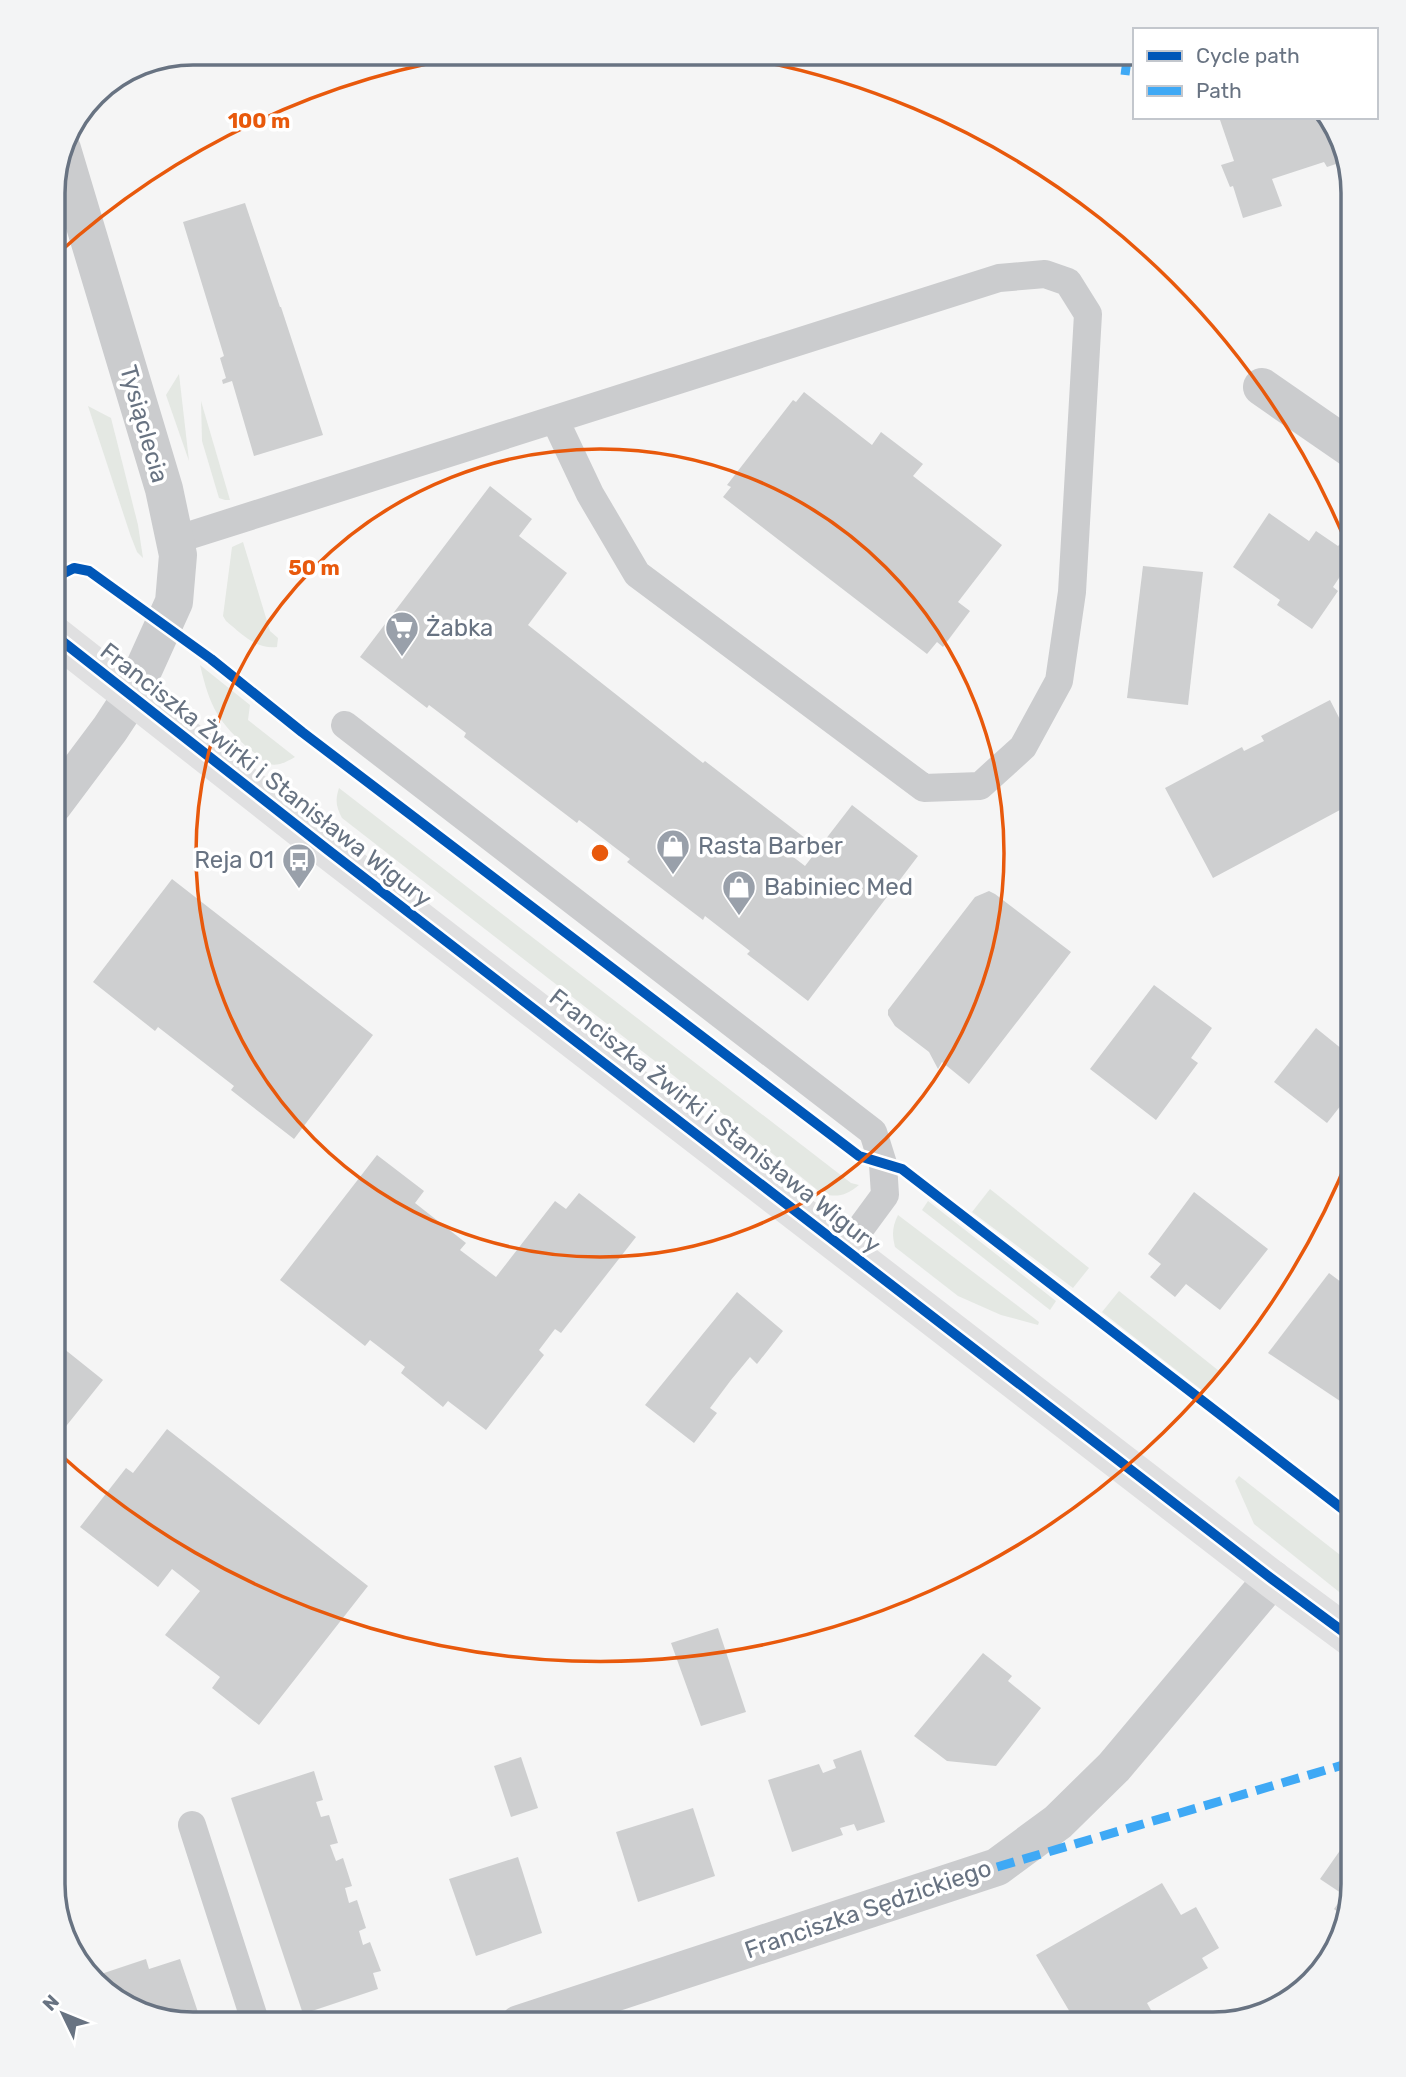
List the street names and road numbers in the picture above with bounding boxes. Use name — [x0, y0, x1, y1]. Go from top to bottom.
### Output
street label: Tysiąclecia — [114, 362, 174, 486]
street label: Franciszka Żwirki i Stanisława Wigury — [95, 637, 437, 913]
street label: Franciszka Żwirki i Stanisława Wigury — [544, 983, 886, 1259]
street label: Franciszka Sędzickiego — [741, 1854, 995, 1964]

